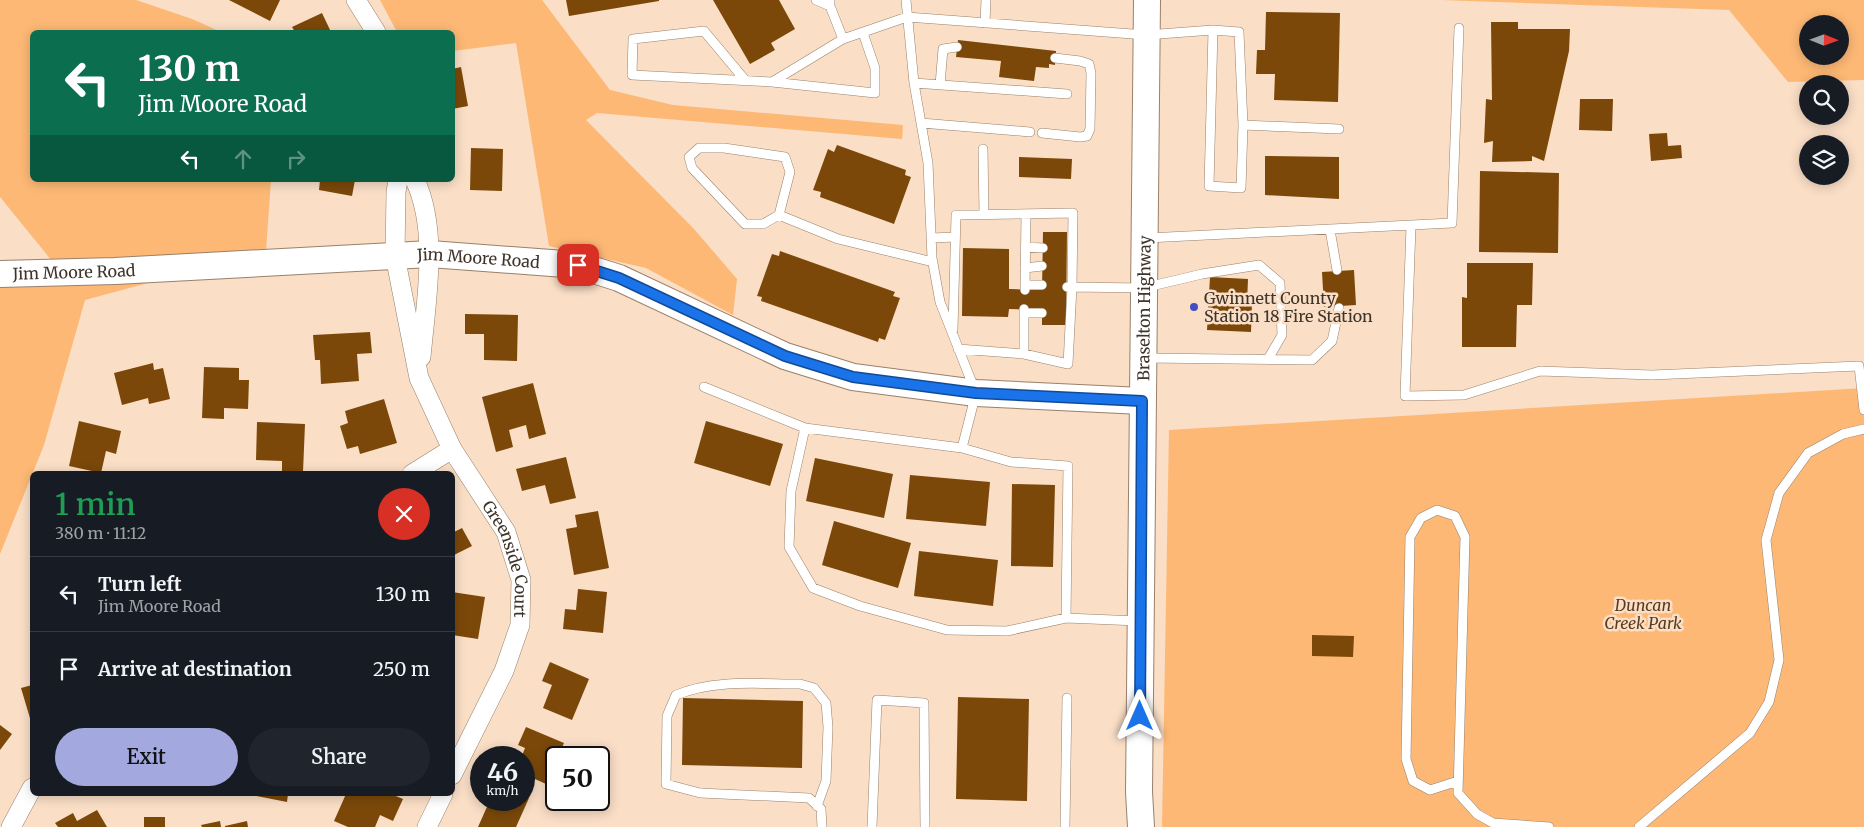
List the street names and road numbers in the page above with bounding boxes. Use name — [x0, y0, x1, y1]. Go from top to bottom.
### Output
street label: Braselton Highway — [1133, 235, 1155, 381]
street label: Jim Moore Road — [415, 244, 541, 272]
street label: Jim Moore Road — [11, 260, 136, 284]
street label: Greenside Court — [478, 497, 532, 619]

